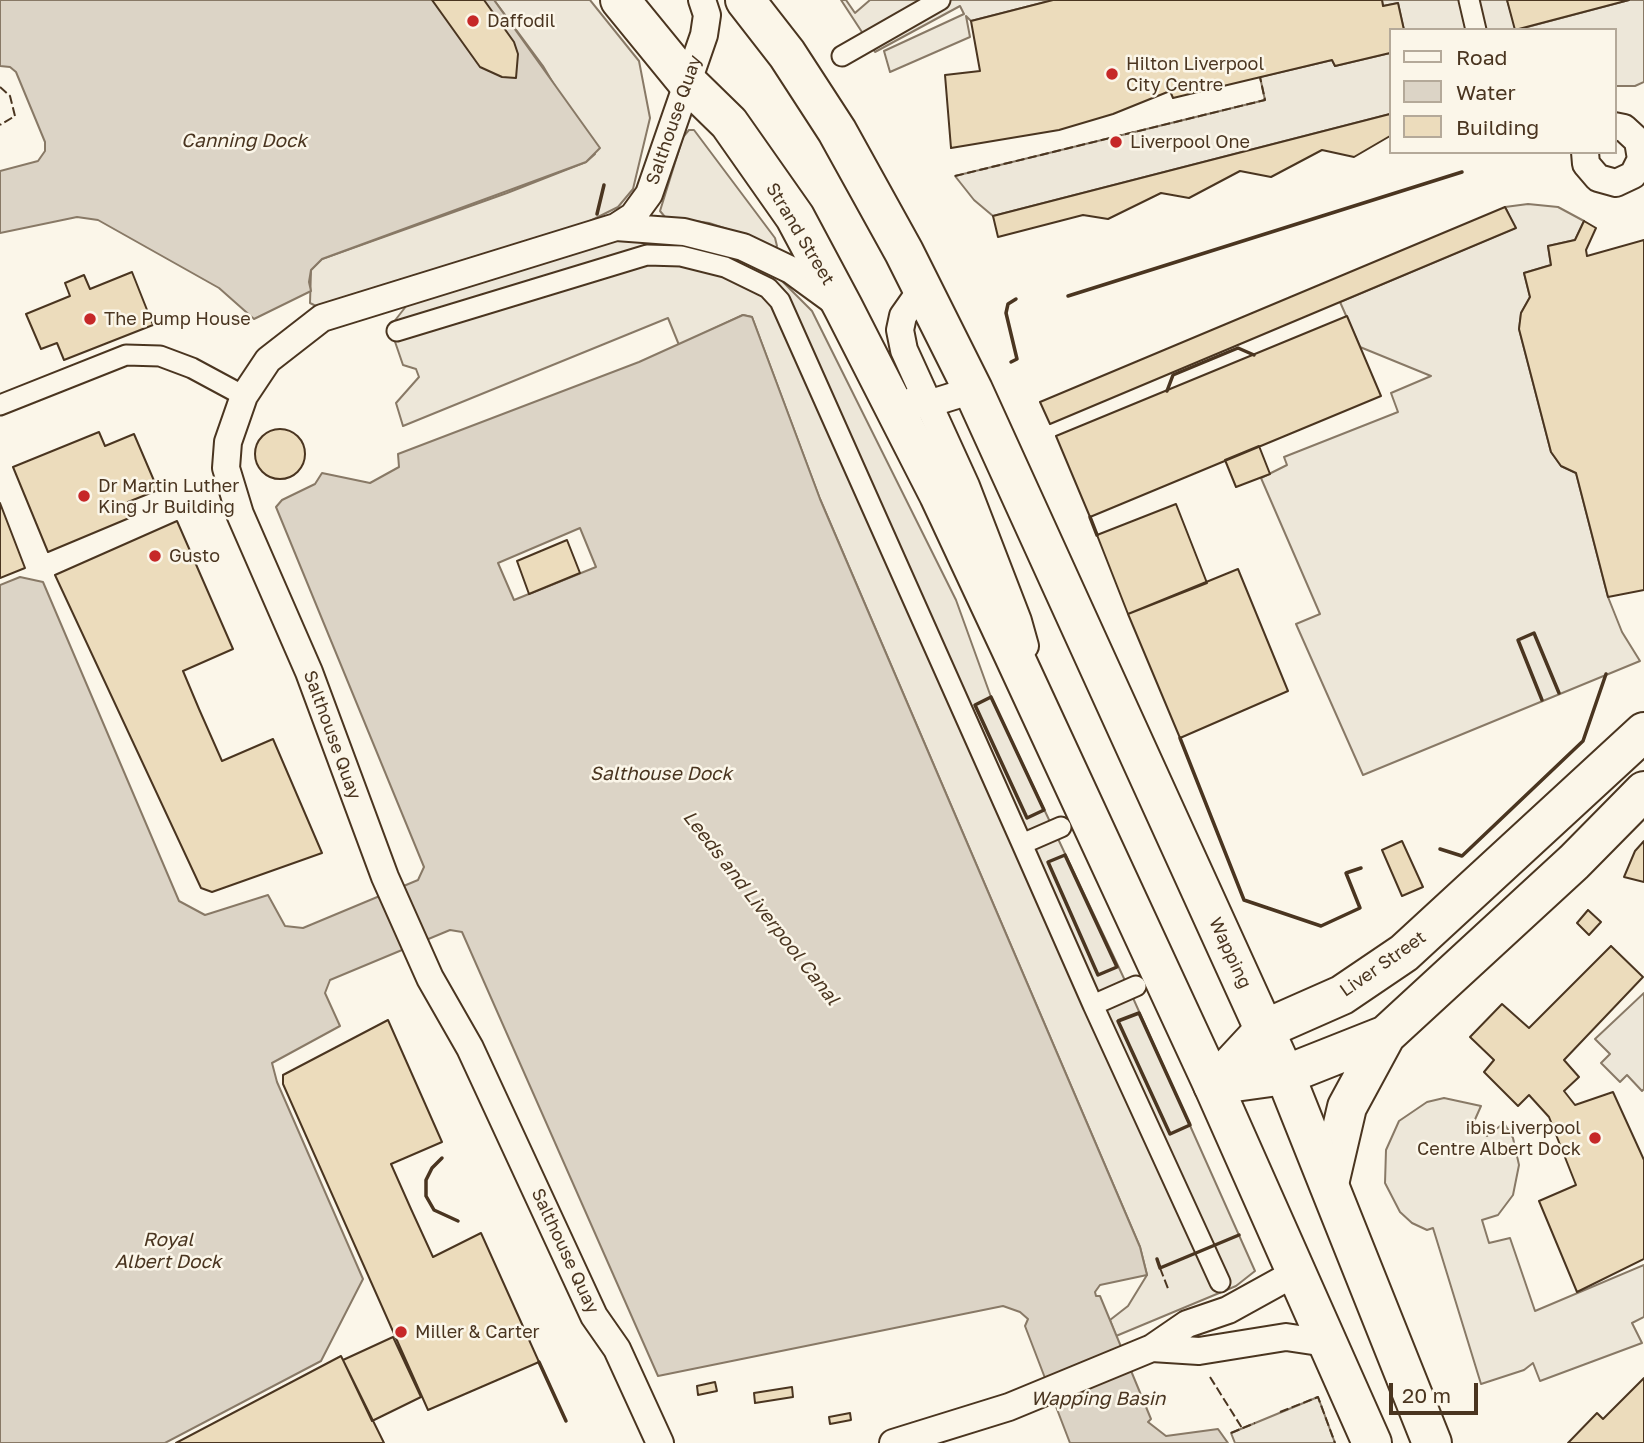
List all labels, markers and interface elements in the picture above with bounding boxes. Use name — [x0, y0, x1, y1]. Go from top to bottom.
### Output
place label: Daffodil — [487, 10, 555, 32]
marker: Daffodil — [465, 13, 481, 29]
legend — [1388, 28, 1616, 154]
text: Road — [1456, 44, 1507, 70]
street label: Salthouse Quay — [642, 52, 706, 188]
place label: Hilton Liverpool City Centre — [1126, 53, 1264, 96]
marker: Hilton Liverpool City Centre — [1104, 66, 1120, 82]
text: Water — [1456, 79, 1516, 105]
text: Building — [1456, 114, 1539, 140]
water label: Canning Dock — [181, 130, 307, 152]
place label: Liverpool One — [1130, 131, 1250, 153]
marker: Liverpool One — [1108, 134, 1124, 150]
street label: Strand Street — [761, 179, 839, 289]
place label: The Pump House — [104, 308, 251, 330]
marker: The Pump House — [82, 311, 98, 327]
place label: Dr Martin Luther King Jr Building — [98, 475, 239, 518]
marker: Dr Martin Luther King Jr Building — [76, 488, 92, 504]
place label: Gusto — [169, 545, 220, 567]
marker: Gusto — [147, 548, 163, 564]
street label: Salthouse Quay — [299, 668, 365, 802]
water label: Salthouse Dock — [590, 763, 732, 785]
water label: Leeds and Liverpool Canal — [678, 806, 844, 1010]
street label: Wapping — [1204, 914, 1256, 992]
street label: Liver Street — [1336, 926, 1430, 1002]
place label: ibis Liverpool Centre Albert Dock — [1417, 1117, 1581, 1160]
marker: ibis Liverpool Centre Albert Dock — [1587, 1130, 1603, 1146]
street label: Salthouse Quay — [527, 1185, 603, 1317]
water label: Royal Albert Dock — [114, 1229, 222, 1273]
place label: Miller & Carter — [415, 1321, 540, 1343]
marker: Miller & Carter — [393, 1324, 409, 1340]
scale bar — [1392, 1370, 1481, 1414]
text: 20 m — [1402, 1382, 1451, 1408]
water label: Wapping Basin — [1030, 1388, 1166, 1410]

